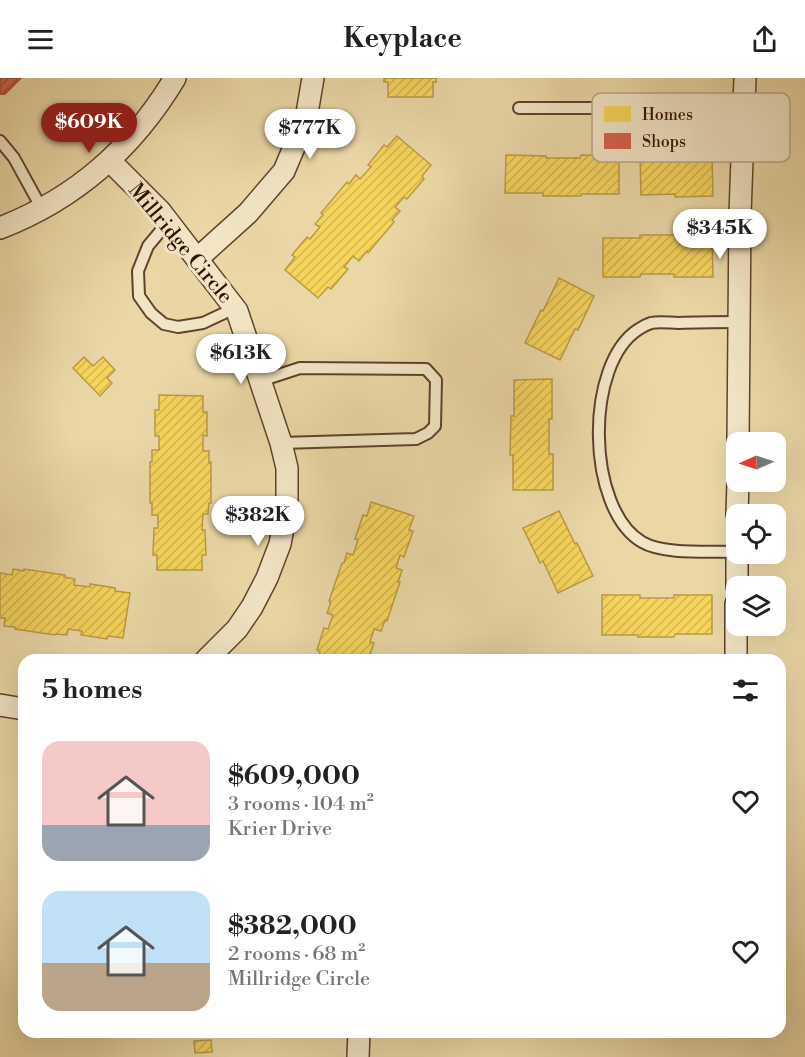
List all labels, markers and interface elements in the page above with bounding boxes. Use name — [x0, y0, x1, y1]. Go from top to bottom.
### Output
text: Keyplace — [343, 22, 462, 56]
icon: menu — [24, 23, 57, 56]
icon: share — [748, 23, 781, 56]
legend — [592, 93, 790, 162]
pin: $609K — [47, 103, 131, 154]
text: Homes — [642, 105, 693, 125]
pin: $777K — [268, 109, 352, 160]
text: $609K — [55, 110, 123, 135]
text: $777K — [278, 116, 342, 141]
text: Shops — [642, 132, 686, 152]
street label: Millridge Circle — [122, 178, 238, 309]
pin: $345K — [678, 209, 762, 260]
text: $345K — [687, 216, 753, 241]
pin: $613K — [199, 334, 283, 385]
text: $613K — [210, 341, 272, 366]
north arrow — [726, 432, 786, 492]
map controls — [726, 432, 786, 636]
pin: $382K — [216, 496, 300, 547]
text: $382K — [225, 503, 291, 528]
button: locate — [726, 504, 786, 564]
button: layers — [726, 576, 786, 636]
text: 5 homes — [42, 674, 142, 706]
icon: filters — [729, 674, 762, 707]
text: $609,000 — [228, 760, 360, 792]
icon: home — [90, 765, 162, 837]
icon: heart — [729, 785, 762, 818]
text: 3 rooms · 104 m² — [228, 792, 374, 817]
text: Krier Drive — [228, 817, 332, 842]
text: $382,000 — [228, 910, 357, 942]
icon: home — [90, 915, 162, 987]
icon: heart — [729, 935, 762, 968]
text: 2 rooms · 68 m² — [228, 942, 365, 967]
text: Millridge Circle — [228, 967, 370, 992]

